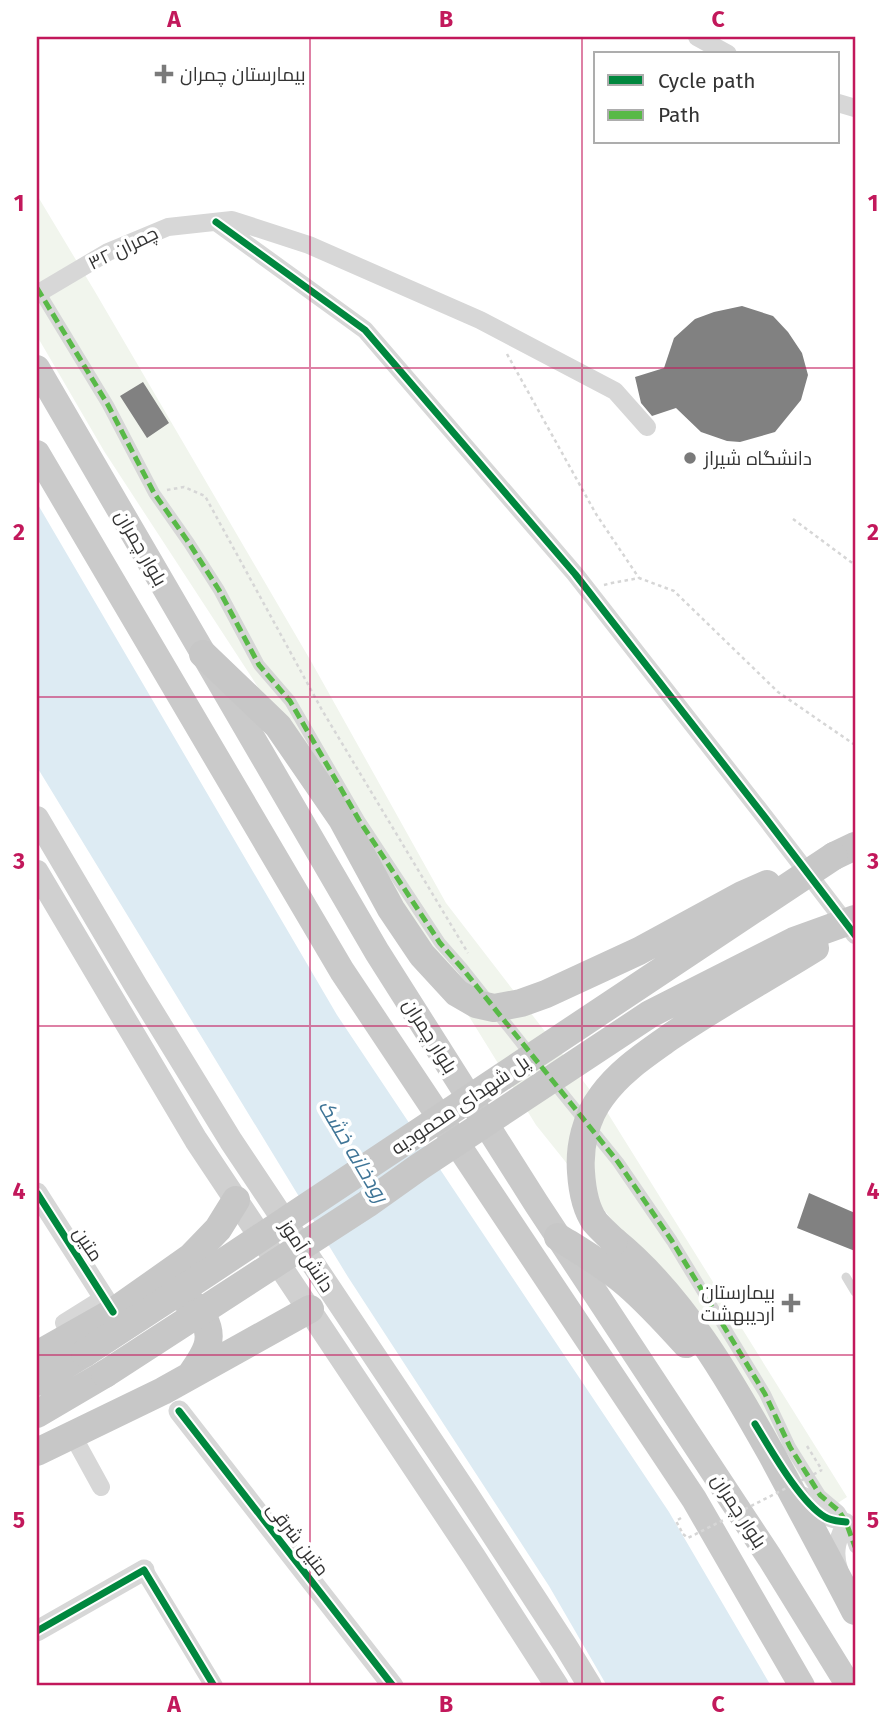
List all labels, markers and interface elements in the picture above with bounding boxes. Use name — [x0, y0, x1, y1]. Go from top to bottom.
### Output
text: A — [166, 5, 181, 33]
text: B — [439, 5, 453, 33]
text: C — [711, 5, 725, 33]
legend — [594, 52, 840, 144]
place label: بیمارستان چمران — [180, 63, 306, 87]
marker: بیمارستان چمران — [154, 64, 174, 84]
text: Cycle path — [658, 68, 756, 94]
text: Path — [658, 102, 700, 128]
text: 1 — [14, 189, 24, 217]
text: 1 — [868, 189, 878, 217]
street label: ۳۲ چمران — [84, 221, 162, 276]
place label: دانشگاه شیراز — [703, 447, 812, 470]
marker: دانشگاه شیراز — [682, 450, 698, 466]
street label: بلوار چمران — [109, 506, 172, 591]
text: 2 — [13, 518, 25, 546]
text: 2 — [867, 518, 879, 546]
text: 3 — [12, 847, 25, 875]
text: 3 — [866, 847, 879, 875]
street label: بلوار چمران — [397, 994, 462, 1078]
street label: پل شهدای محمودیه — [387, 1050, 534, 1161]
water label: رودخانه خشک — [312, 1095, 395, 1208]
text: 4 — [13, 1177, 26, 1205]
text: 4 — [867, 1177, 880, 1205]
street label: دانش آموز — [275, 1215, 339, 1296]
street label: متین — [68, 1222, 108, 1266]
place label: بیمارستان اردیبهشت — [701, 1281, 775, 1326]
marker: بیمارستان اردیبهشت — [781, 1293, 801, 1313]
street label: بلوار چمران — [706, 1470, 771, 1553]
street label: متین شرقی — [262, 1498, 334, 1580]
text: 5 — [13, 1506, 25, 1534]
text: 5 — [867, 1506, 879, 1534]
text: A — [166, 1690, 181, 1718]
text: B — [439, 1690, 453, 1718]
text: C — [711, 1690, 725, 1718]

